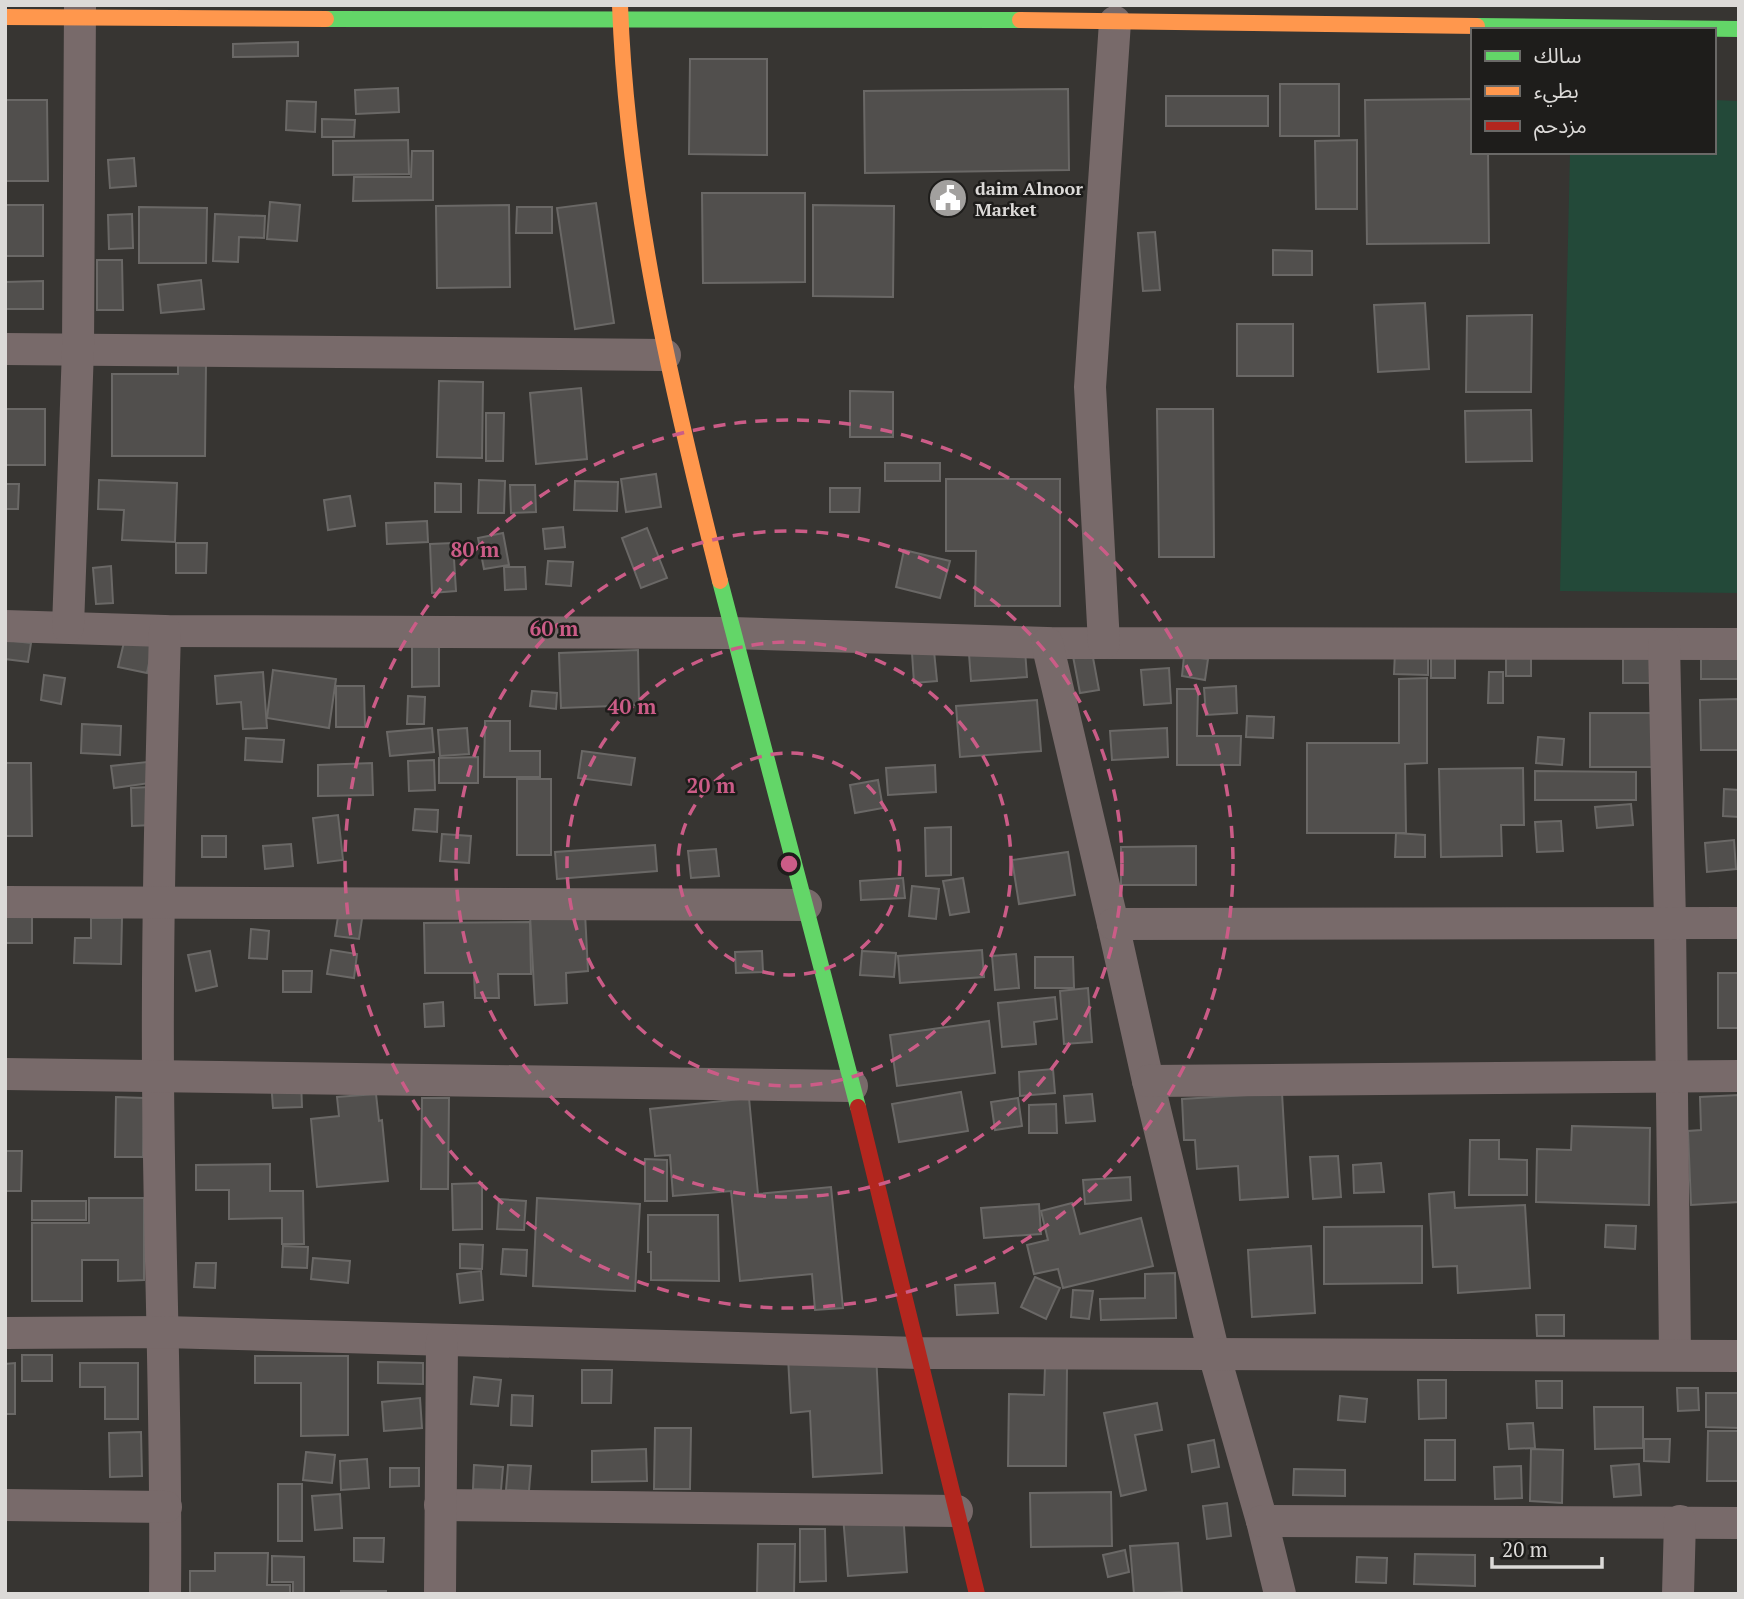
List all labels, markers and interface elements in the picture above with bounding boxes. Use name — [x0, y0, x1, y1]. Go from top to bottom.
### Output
legend — [1471, 28, 1716, 154]
text: سالك — [1534, 41, 1581, 69]
text: بطيء — [1534, 76, 1579, 107]
text: مزدحم — [1534, 111, 1587, 141]
place label: daim Alnoor Market — [975, 176, 1083, 221]
public building icon: daim Alnoor Market — [927, 177, 969, 219]
text: 80 m — [451, 535, 500, 563]
text: 60 m — [530, 614, 579, 642]
text: 40 m — [608, 692, 657, 720]
text: 20 m — [687, 771, 736, 799]
centre of rings — [777, 852, 801, 876]
scale bar — [1492, 1526, 1602, 1570]
text: 20 m — [1502, 1535, 1548, 1563]

